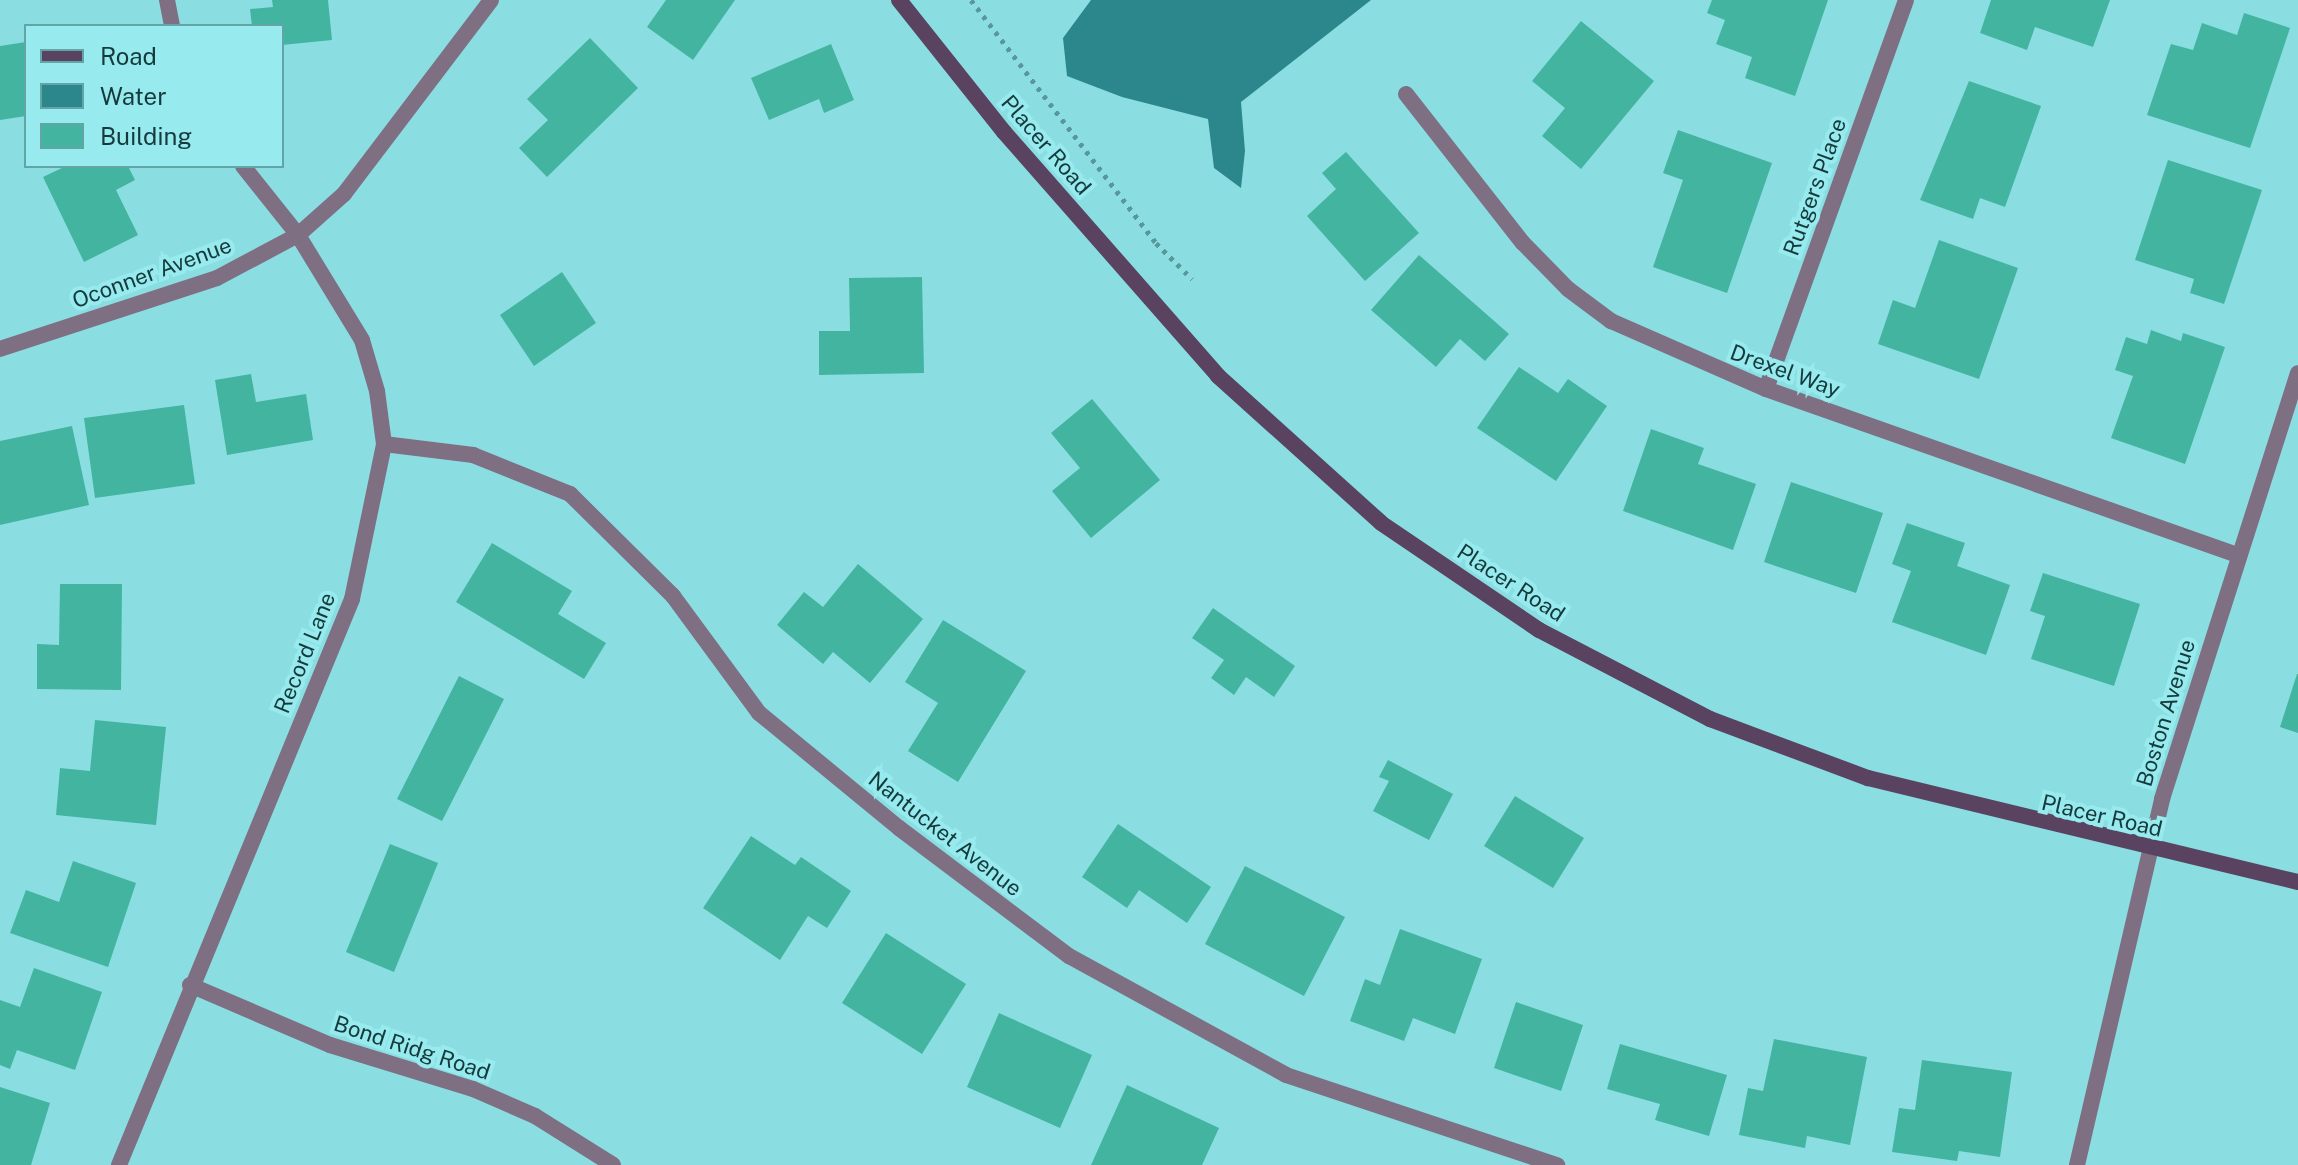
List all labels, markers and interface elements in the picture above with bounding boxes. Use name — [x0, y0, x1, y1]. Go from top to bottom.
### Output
legend — [24, 24, 284, 168]
text: Road — [100, 42, 157, 70]
text: Water — [100, 82, 167, 110]
street label: Placer Road — [996, 90, 1096, 200]
street label: Rutgers Place — [1778, 115, 1852, 259]
text: Building — [100, 122, 192, 150]
street label: Oconner Avenue — [69, 232, 235, 314]
street label: Drexel Way — [1726, 339, 1844, 403]
street label: Placer Road — [1452, 538, 1570, 628]
street label: Record Lane — [269, 589, 341, 717]
street label: Boston Avenue — [2131, 636, 2201, 790]
street label: Nantucket Avenue — [863, 766, 1027, 902]
street label: Placer Road — [2039, 789, 2165, 843]
street label: Bond Ridg Road — [330, 1010, 494, 1086]

